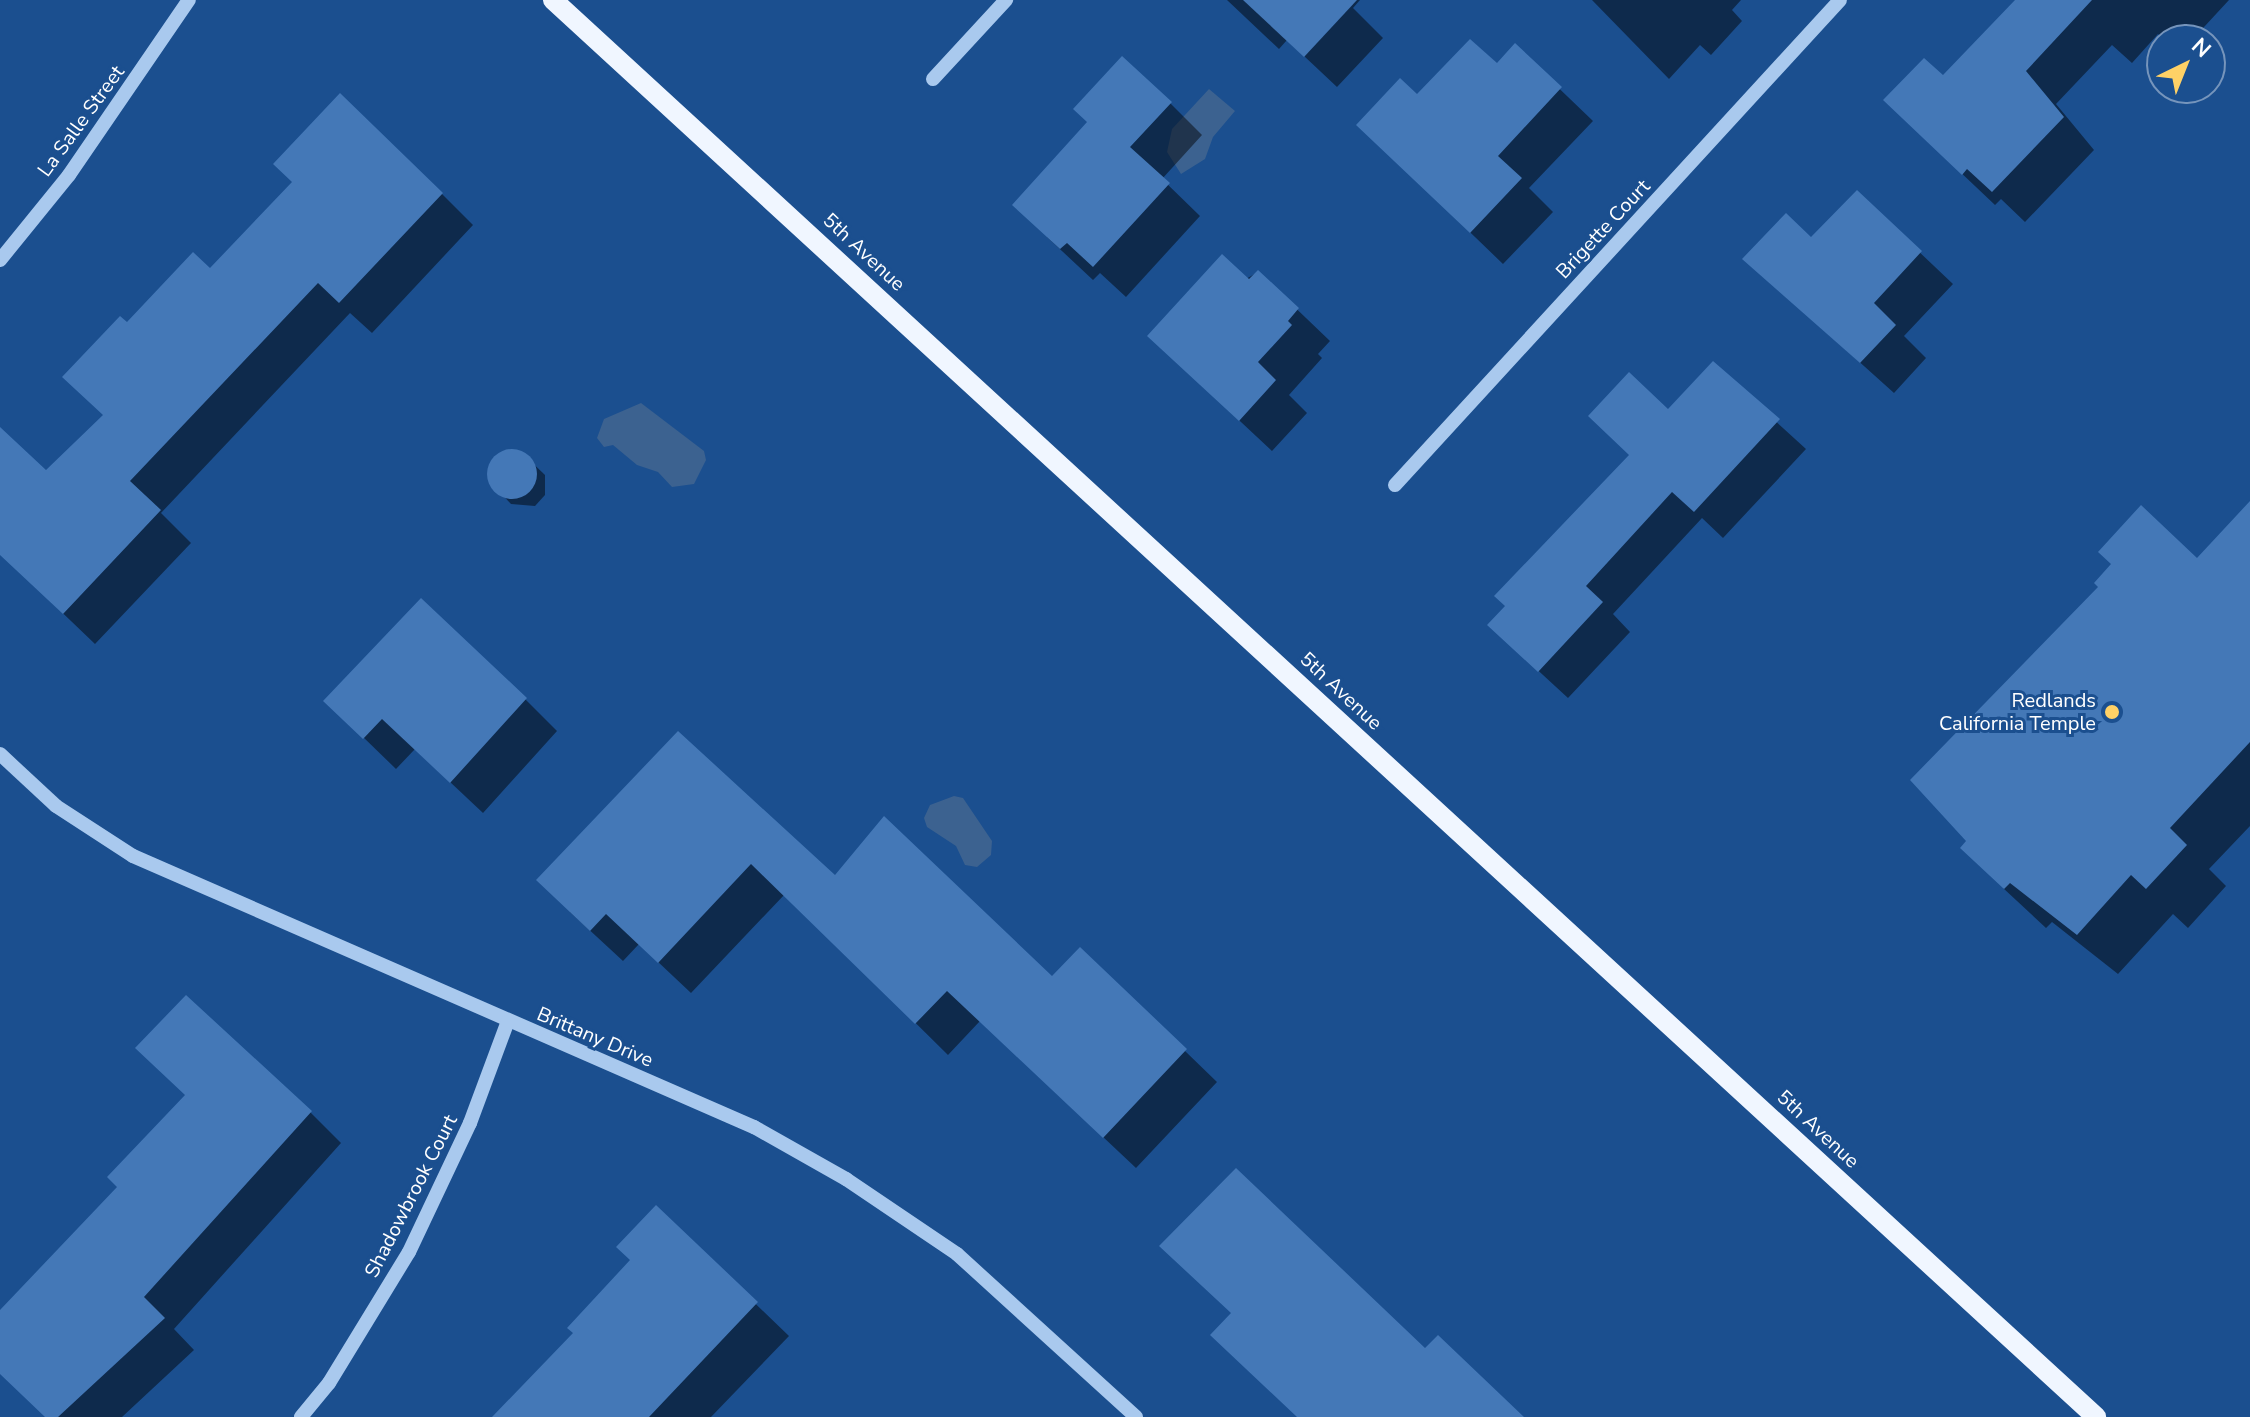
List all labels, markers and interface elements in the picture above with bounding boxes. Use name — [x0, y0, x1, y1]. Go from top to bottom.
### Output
north arrow — [2146, 24, 2226, 104]
text: N — [2185, 31, 2217, 64]
street label: La Salle Street — [33, 61, 129, 181]
street label: Brigette Court — [1551, 174, 1655, 284]
street label: 5th Avenue — [818, 208, 910, 296]
street label: 5th Avenue — [1295, 647, 1387, 735]
place label: Redlands California Temple — [1939, 688, 2096, 735]
marker: Redlands California Temple — [2103, 703, 2121, 721]
street label: Brittany Drive — [533, 1002, 657, 1072]
street label: 5th Avenue — [1772, 1085, 1864, 1173]
street label: Shadowbrook Court — [360, 1111, 462, 1281]

